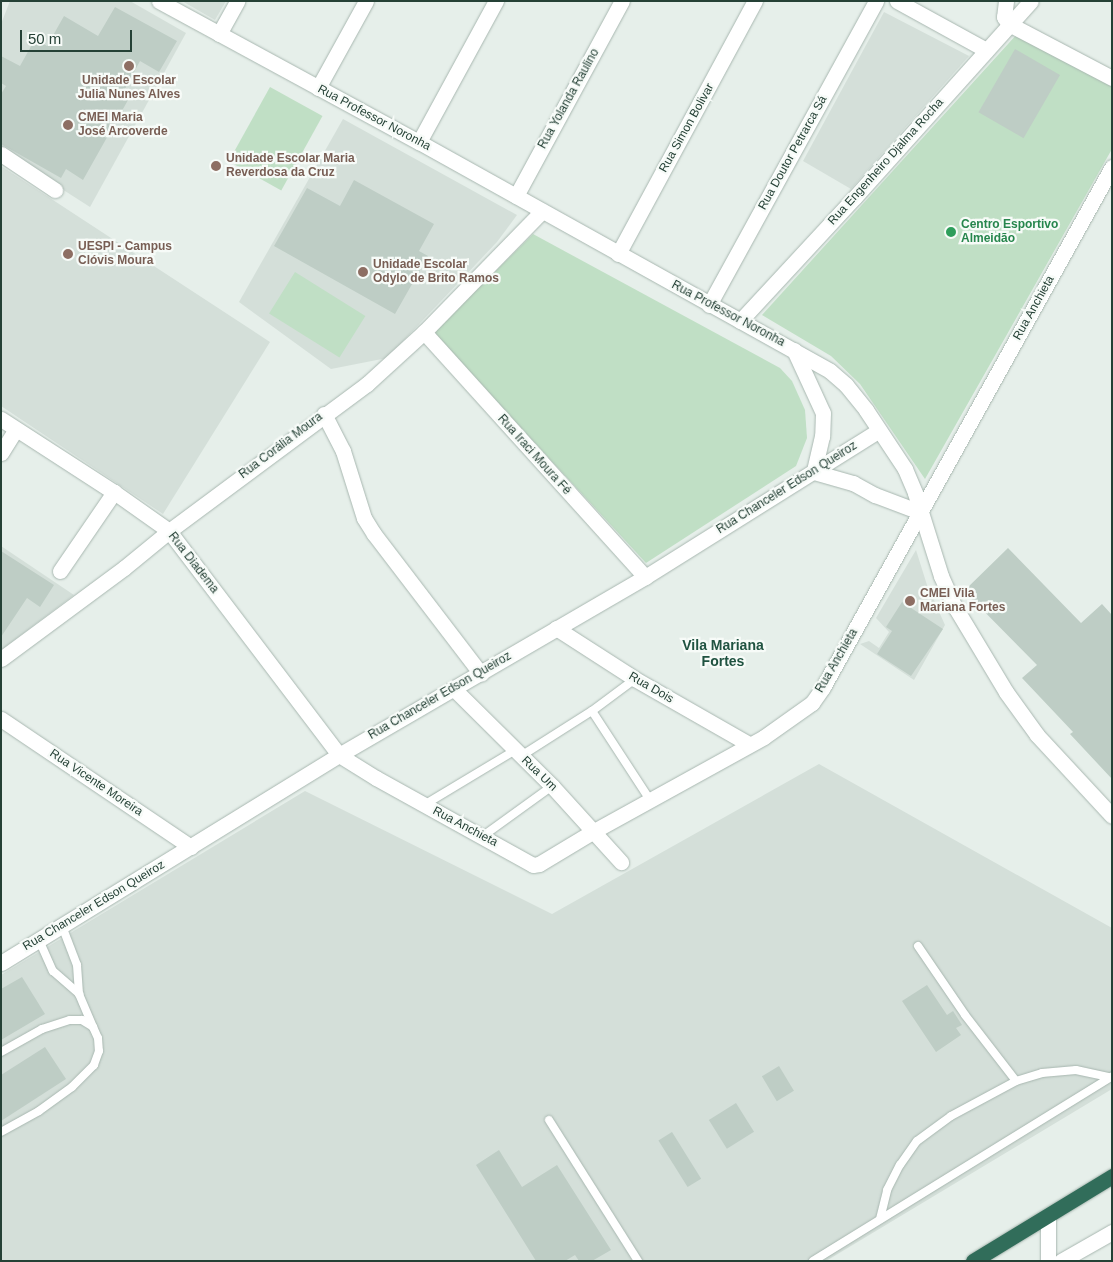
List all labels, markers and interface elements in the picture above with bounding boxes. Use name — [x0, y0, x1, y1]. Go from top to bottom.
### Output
scale bar — [22, 20, 135, 52]
text: 50 m — [28, 30, 61, 47]
street label: Rua Yolanda Raulino — [535, 46, 603, 152]
marker: Unidade Escolar Julia Nunes Alves — [123, 60, 135, 72]
place label: Unidade Escolar Julia Nunes Alves — [78, 74, 180, 102]
street label: Rua Simon Bolivar — [657, 81, 717, 175]
street label: Rua Professor Noronha — [315, 82, 433, 154]
street label: Rua Doutor Petrarca Sá — [756, 94, 830, 212]
street label: Rua Engenheiro Djalma Rocha — [825, 96, 947, 228]
place label: CMEI Maria José Arcoverde — [78, 111, 168, 139]
marker: CMEI Maria José Arcoverde — [62, 119, 74, 131]
place label: Unidade Escolar Maria Reverdosa da Cruz — [226, 152, 355, 180]
marker: Unidade Escolar Maria Reverdosa da Cruz — [210, 160, 222, 172]
place label: Centro Esportivo Almeidão — [961, 218, 1058, 246]
marker: Centro Esportivo Almeidão — [945, 226, 957, 238]
place label: UESPI - Campus Clóvis Moura — [78, 240, 172, 268]
marker: UESPI - Campus Clóvis Moura — [62, 248, 74, 260]
place label: Unidade Escolar Odylo de Brito Ramos — [373, 258, 499, 286]
marker: Unidade Escolar Odylo de Brito Ramos — [357, 266, 369, 278]
street label: Rua Anchieta — [1010, 273, 1058, 343]
street label: Rua Professor Noronha — [669, 278, 787, 350]
street label: Rua Corália Moura — [236, 410, 326, 482]
street label: Rua Iraci Moura Fé — [494, 412, 574, 498]
street label: Rua Chanceler Edson Queiroz — [714, 439, 860, 537]
street label: Rua Diadema — [165, 530, 221, 596]
place label: CMEI Vila Mariana Fortes — [920, 587, 1005, 615]
marker: CMEI Vila Mariana Fortes — [904, 595, 916, 607]
street label: Rua Anchieta — [813, 626, 861, 696]
district label: Vila Mariana Fortes — [682, 637, 764, 670]
street label: Rua Chanceler Edson Queiroz — [366, 649, 514, 743]
street label: Rua Dois — [626, 669, 676, 707]
street label: Rua Vicente Moreira — [47, 747, 145, 819]
street label: Rua Um — [518, 754, 560, 794]
street label: Rua Anchieta — [430, 804, 500, 850]
street label: Rua Chanceler Edson Queiroz — [21, 858, 167, 954]

